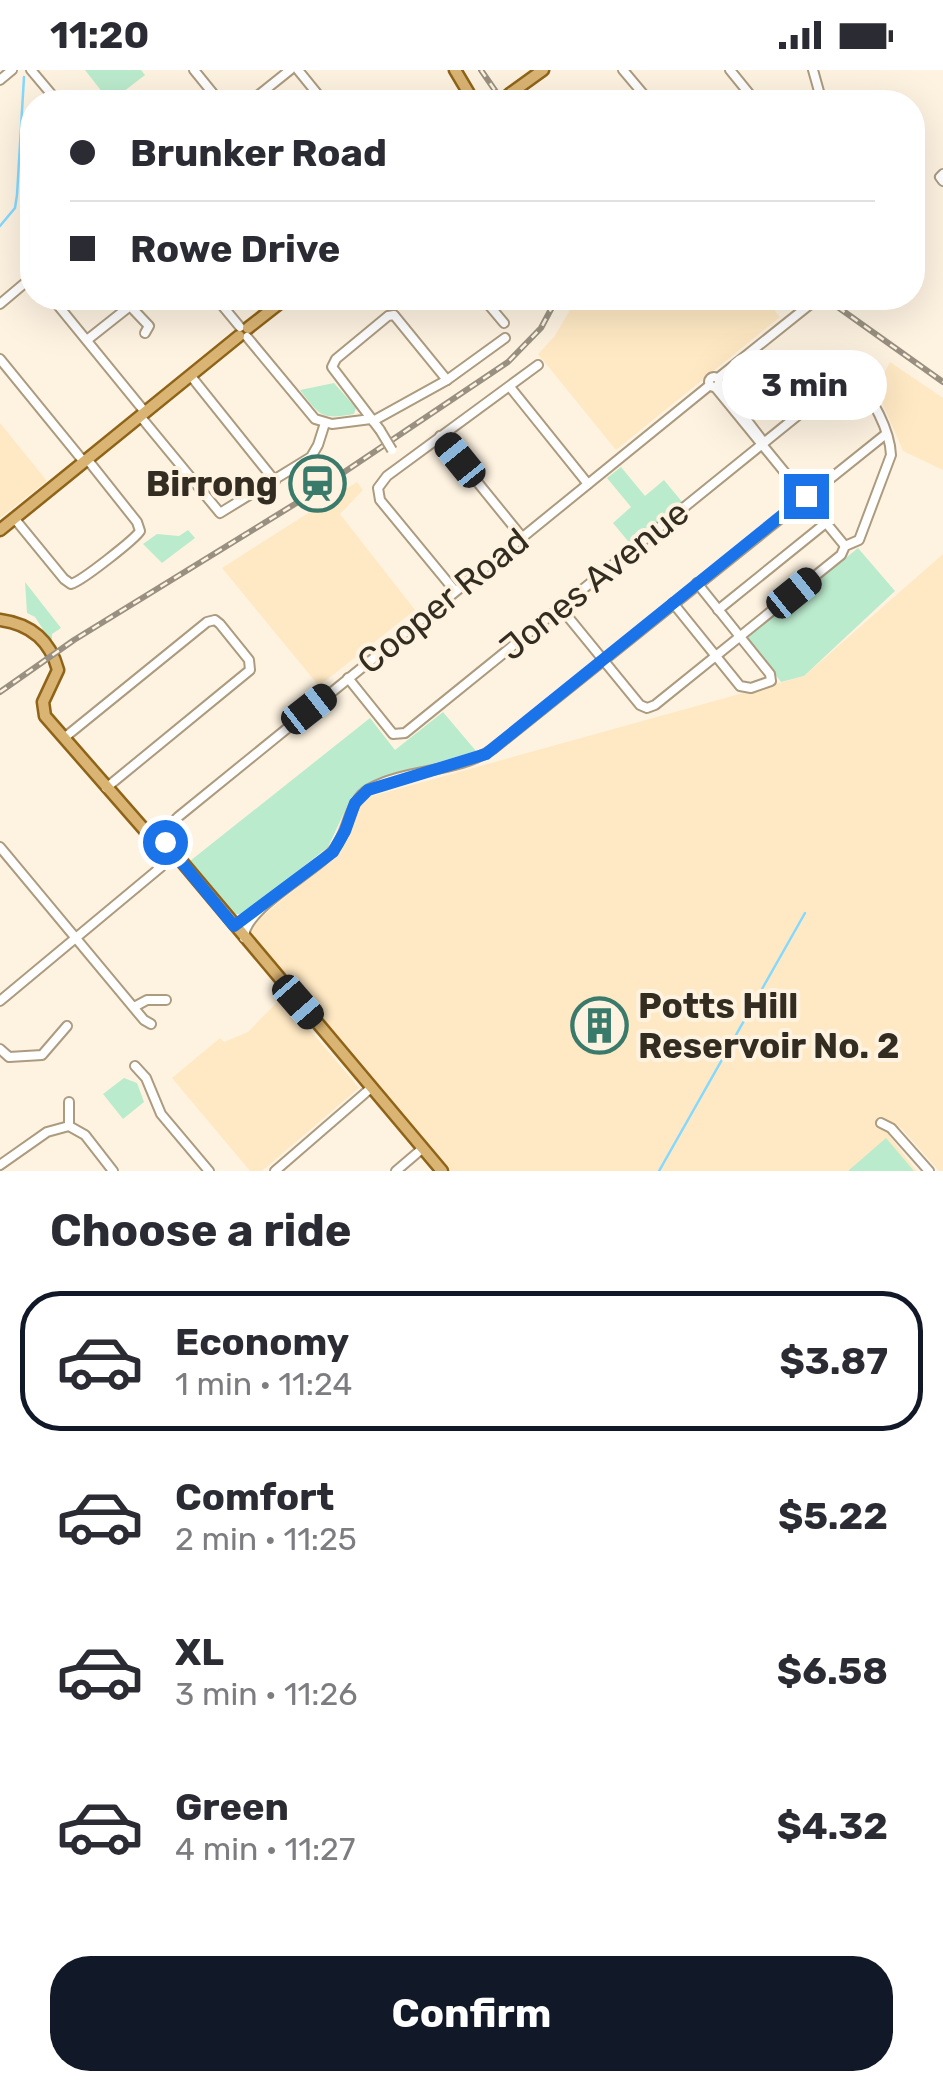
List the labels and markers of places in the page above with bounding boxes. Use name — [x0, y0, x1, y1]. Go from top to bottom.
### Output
station icon: Birrong — [287, 454, 347, 514]
place label: Birrong — [146, 463, 278, 505]
place label: Potts Hill Reservoir No. 2 — [638, 985, 900, 1067]
building icon: Potts Hill Reservoir No. 2 — [569, 996, 629, 1056]

